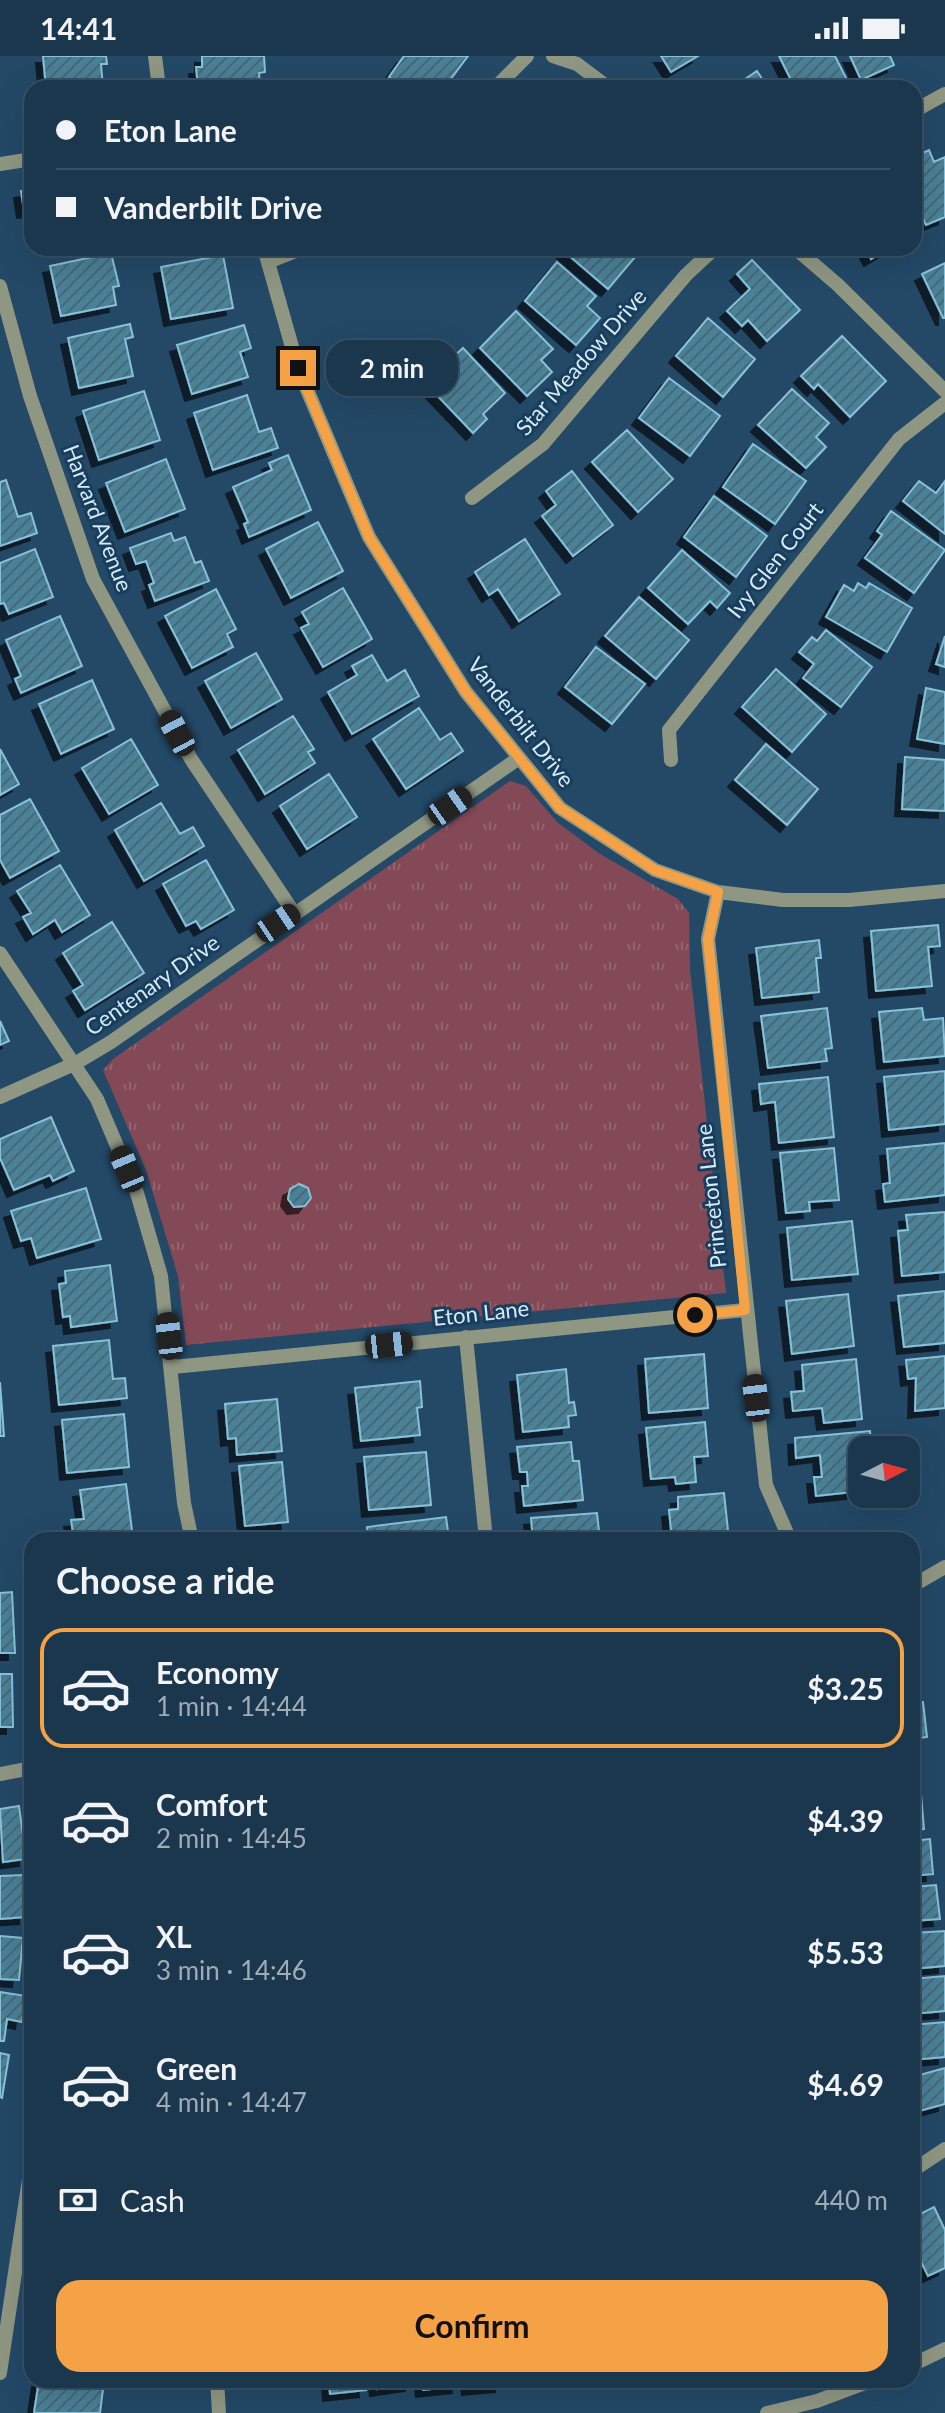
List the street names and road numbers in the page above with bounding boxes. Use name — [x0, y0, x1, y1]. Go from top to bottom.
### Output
street label: Star Meadow Drive — [510, 283, 652, 441]
street label: Harvard Avenue — [58, 441, 139, 595]
street label: Ivy Glen Court — [721, 496, 828, 623]
street label: Vanderbilt Drive — [462, 651, 580, 792]
street label: Centenary Drive — [79, 928, 224, 1041]
street label: Princeton Lane — [690, 1123, 731, 1269]
street label: Eton Lane — [432, 1294, 530, 1331]

